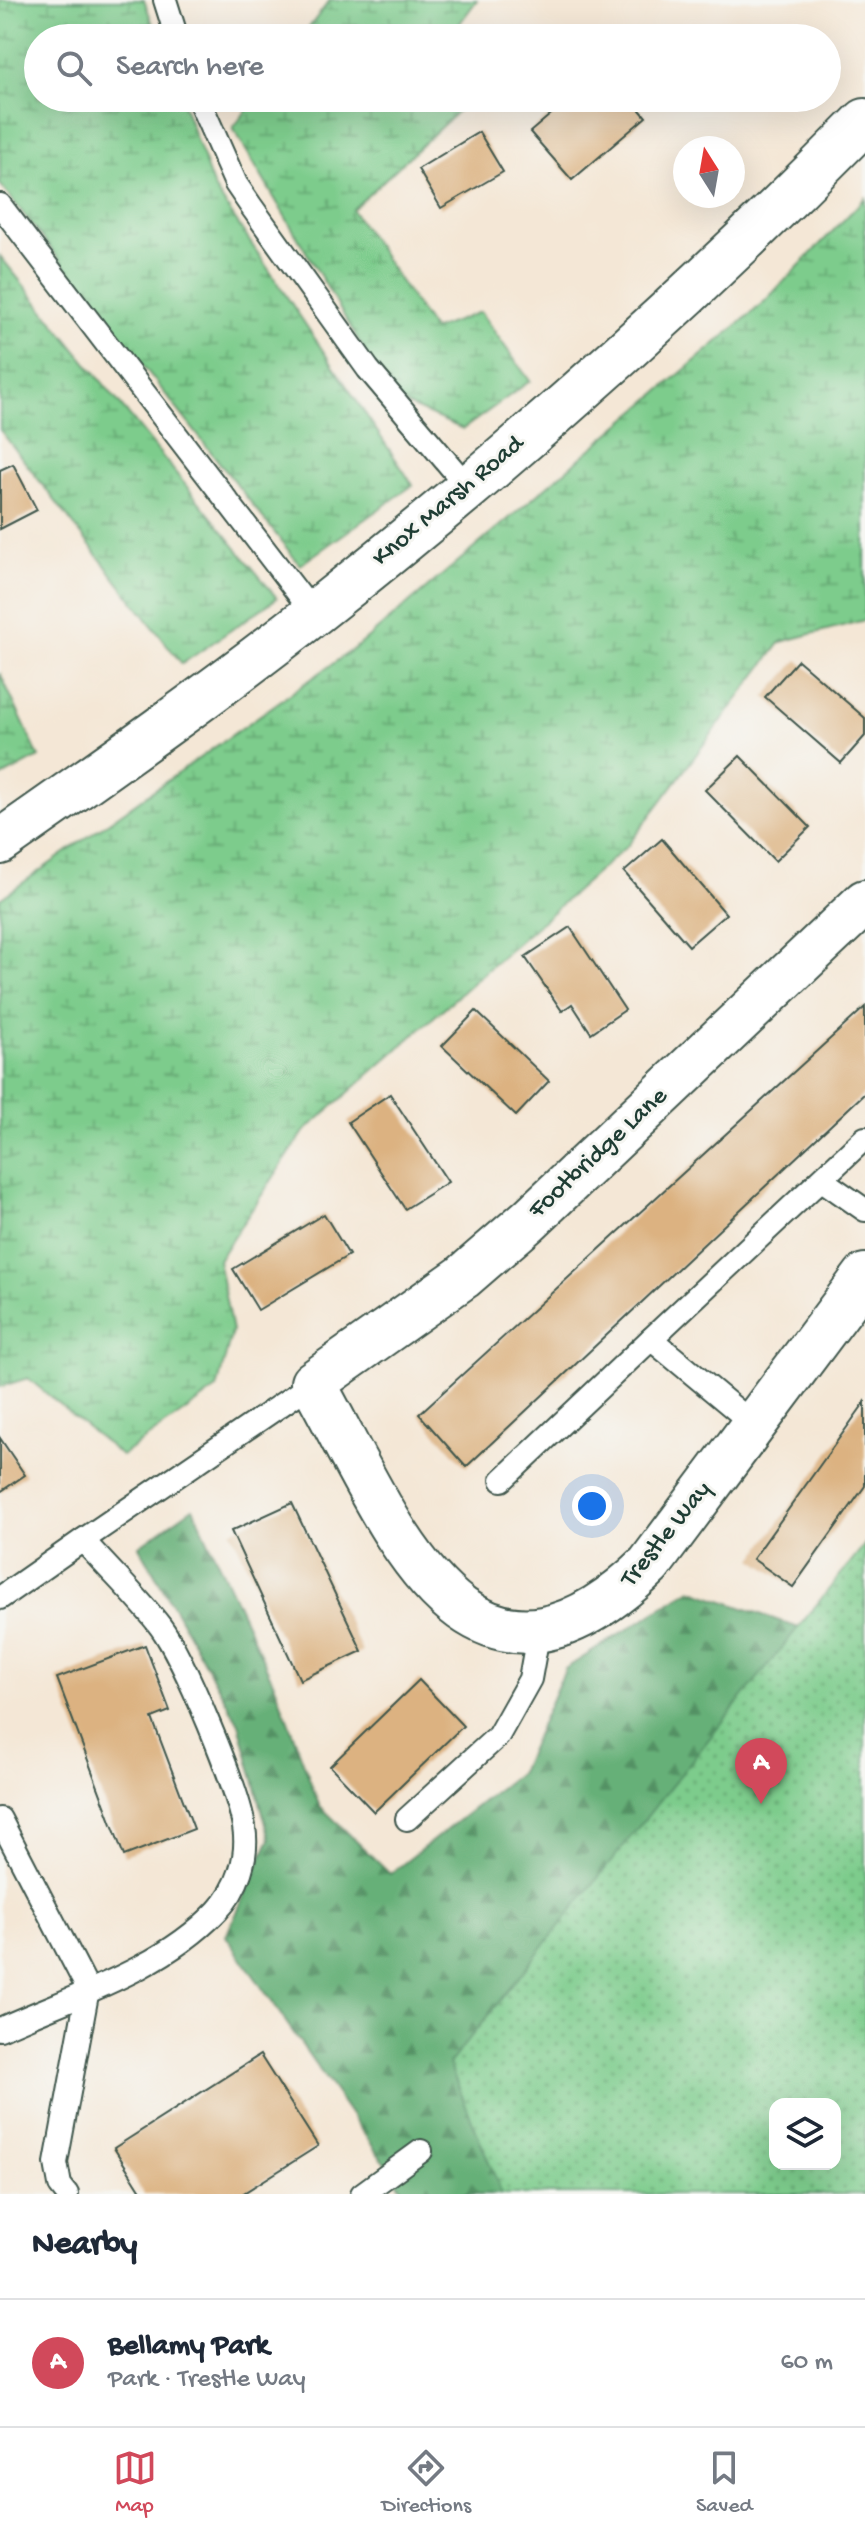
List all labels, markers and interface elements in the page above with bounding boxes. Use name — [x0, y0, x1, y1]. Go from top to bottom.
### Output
search box — [24, 24, 841, 112]
icon: search — [52, 46, 96, 90]
text: Search here — [116, 51, 264, 86]
north arrow — [673, 136, 745, 208]
street label: Knox Marsh Road — [367, 429, 532, 574]
street label: Footbridge Lane — [522, 1081, 675, 1227]
street label: Trestle Way — [614, 1476, 719, 1596]
your location — [572, 1486, 612, 1526]
pin: A — [735, 1738, 787, 1804]
map controls — [769, 2098, 841, 2170]
button: layers — [769, 2098, 841, 2170]
text: Nearby — [32, 2226, 137, 2266]
text: Bellamy Park — [108, 2330, 269, 2365]
text: A — [50, 2348, 66, 2379]
text: 60 m — [780, 2348, 833, 2379]
text: Park · Trestle Way — [108, 2365, 306, 2396]
tab: Map — [113, 2446, 157, 2520]
tab: Directions — [382, 2446, 471, 2520]
tab: Saved — [696, 2446, 752, 2520]

